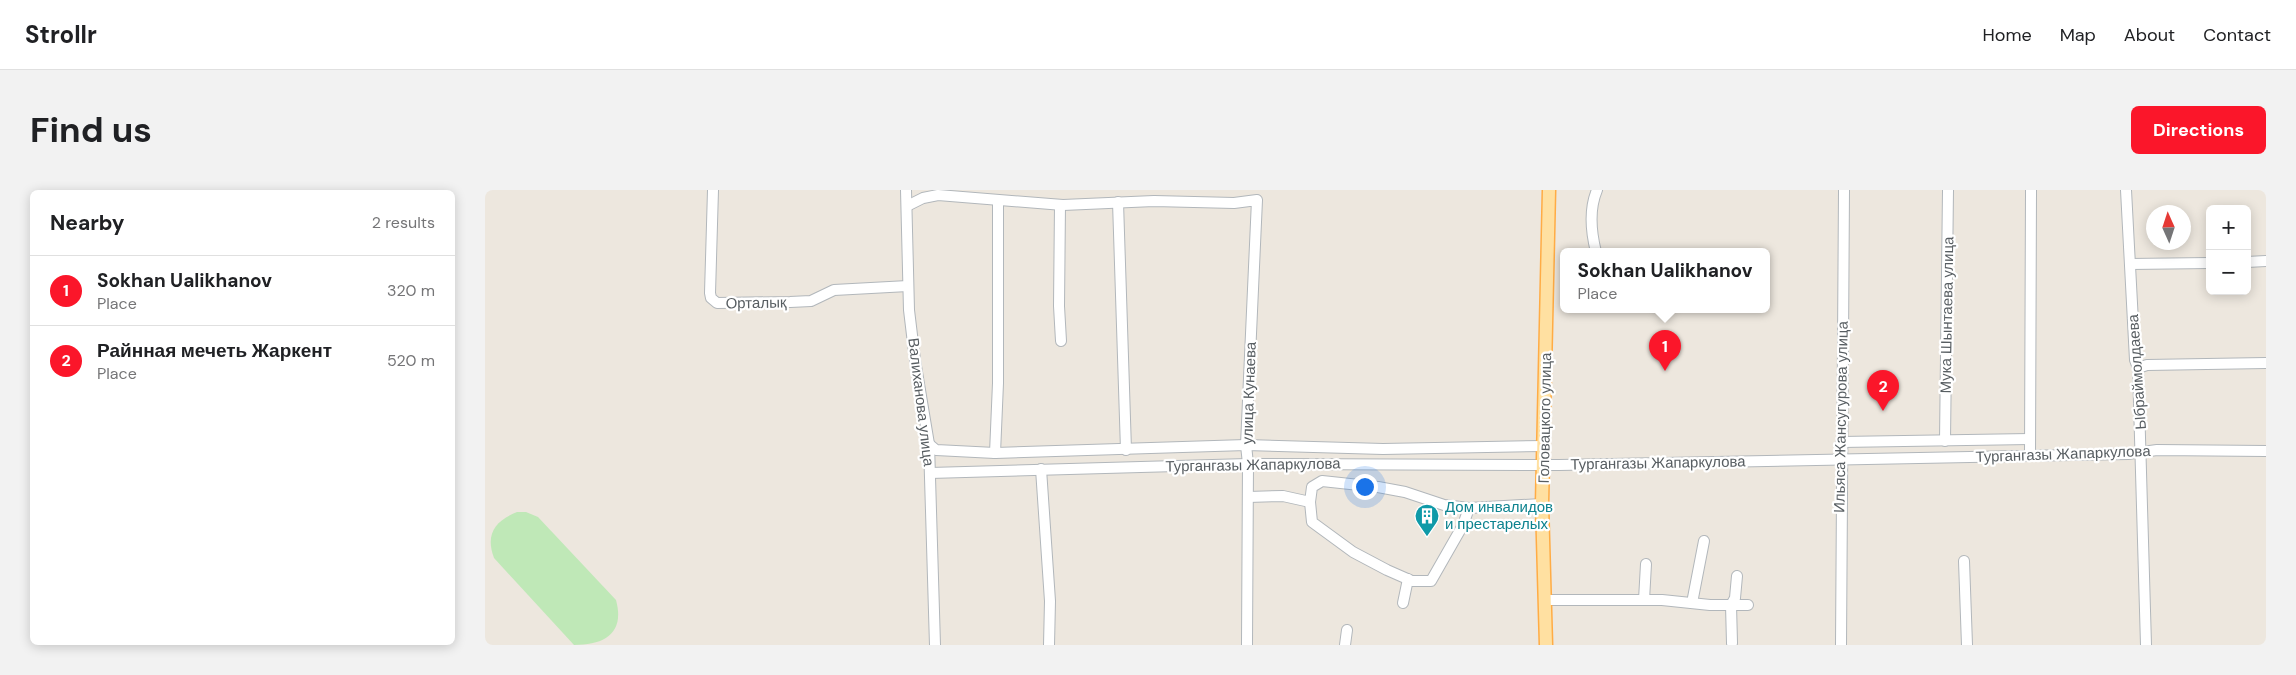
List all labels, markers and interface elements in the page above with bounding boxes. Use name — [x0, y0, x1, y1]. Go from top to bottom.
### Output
text: Strollr — [25, 19, 97, 50]
text: Home — [1982, 23, 2032, 47]
text: Map — [2060, 23, 2096, 47]
text: About — [2124, 23, 2175, 47]
text: Contact — [2203, 23, 2271, 47]
button: Directions — [2131, 106, 2266, 154]
text: Find us — [30, 107, 152, 153]
north arrow — [2146, 205, 2191, 250]
map controls — [2206, 205, 2251, 295]
button: + — [2206, 205, 2251, 250]
text: Nearby — [50, 209, 124, 237]
text: 2 results — [372, 212, 435, 233]
street label: Мука Шынтаева улица — [1936, 236, 1958, 394]
popup — [1560, 248, 1770, 313]
button: − — [2206, 250, 2251, 295]
text: Sokhan Ualikhanov — [1577, 258, 1753, 283]
text: Sokhan Ualikhanov — [97, 268, 272, 293]
text: 1 — [63, 280, 69, 301]
text: 320 m — [387, 280, 435, 301]
text: Place — [1577, 283, 1617, 304]
street label: Орталық — [725, 292, 787, 314]
text: Place — [97, 293, 137, 314]
street label: Ыбраймолдаева — [2123, 313, 2151, 430]
street label: Ильяса Жансугурова улица — [1829, 320, 1853, 513]
pin: 1 — [1649, 330, 1681, 371]
street label: Валиханова улица — [903, 337, 939, 468]
text: Райнная мечеть Жаркент — [97, 338, 332, 363]
street label: улица Кунаева — [1237, 341, 1261, 445]
text: 2 — [61, 350, 71, 371]
text: 520 m — [387, 350, 435, 371]
street label: Головацкого улица — [1534, 352, 1556, 484]
text: Place — [97, 363, 137, 384]
pin: 2 — [1867, 370, 1899, 411]
street label: Тургангазы Жапаркулова — [1975, 441, 2152, 467]
street label: Тургангазы Жапаркулова — [1570, 451, 1746, 475]
street label: Тургангазы Жапаркулова — [1165, 453, 1341, 477]
your location — [1352, 474, 1378, 500]
place label: Дом инвалидов и престарелых — [1445, 497, 1553, 534]
building icon: Дом инвалидов и престарелых — [1414, 503, 1440, 537]

